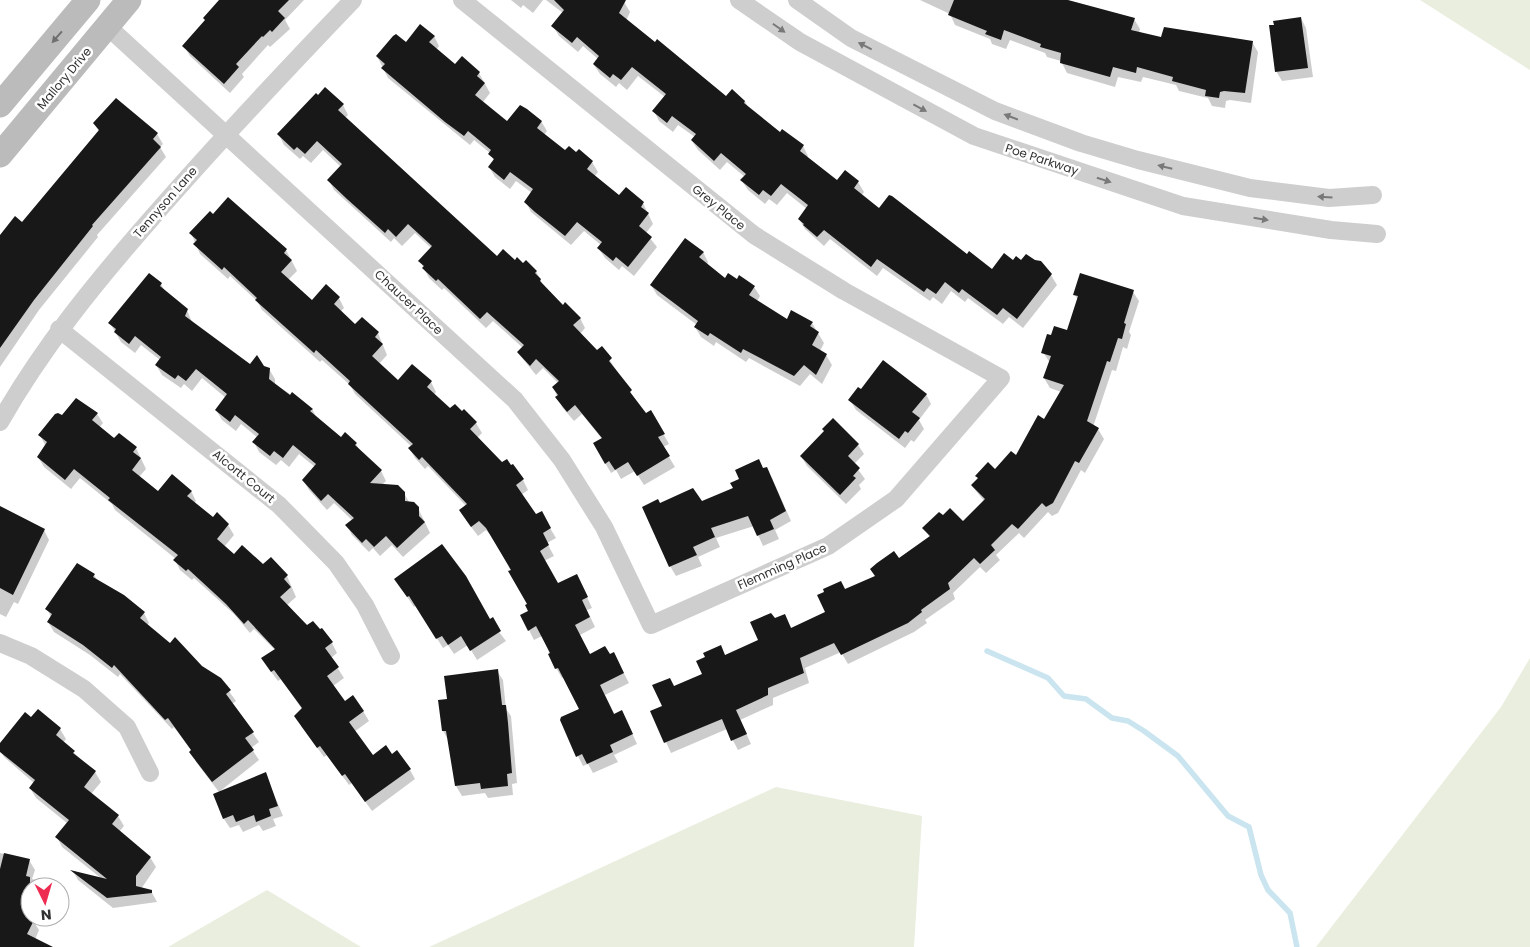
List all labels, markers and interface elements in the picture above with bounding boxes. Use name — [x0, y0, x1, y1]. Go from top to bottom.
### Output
one-way arrow — [772, 23, 786, 33]
one-way arrow — [52, 31, 63, 43]
one-way arrow — [858, 41, 872, 49]
street label: Mallory Drive — [33, 43, 95, 113]
one-way arrow — [914, 103, 927, 112]
one-way arrow — [1003, 113, 1018, 121]
street label: Poe Parkway — [1003, 139, 1081, 179]
street label: Tennyson Lane — [129, 163, 201, 241]
one-way arrow — [1158, 163, 1173, 171]
one-way arrow — [1096, 176, 1111, 184]
street label: Grey Place — [689, 180, 749, 234]
one-way arrow — [1316, 193, 1332, 201]
one-way arrow — [1253, 215, 1269, 223]
street label: Chaucer Place — [371, 266, 447, 338]
street label: Alcortt Court — [209, 446, 279, 506]
street label: Flemming Place — [735, 539, 829, 593]
north arrow — [20, 877, 70, 927]
text: N — [40, 905, 52, 925]

